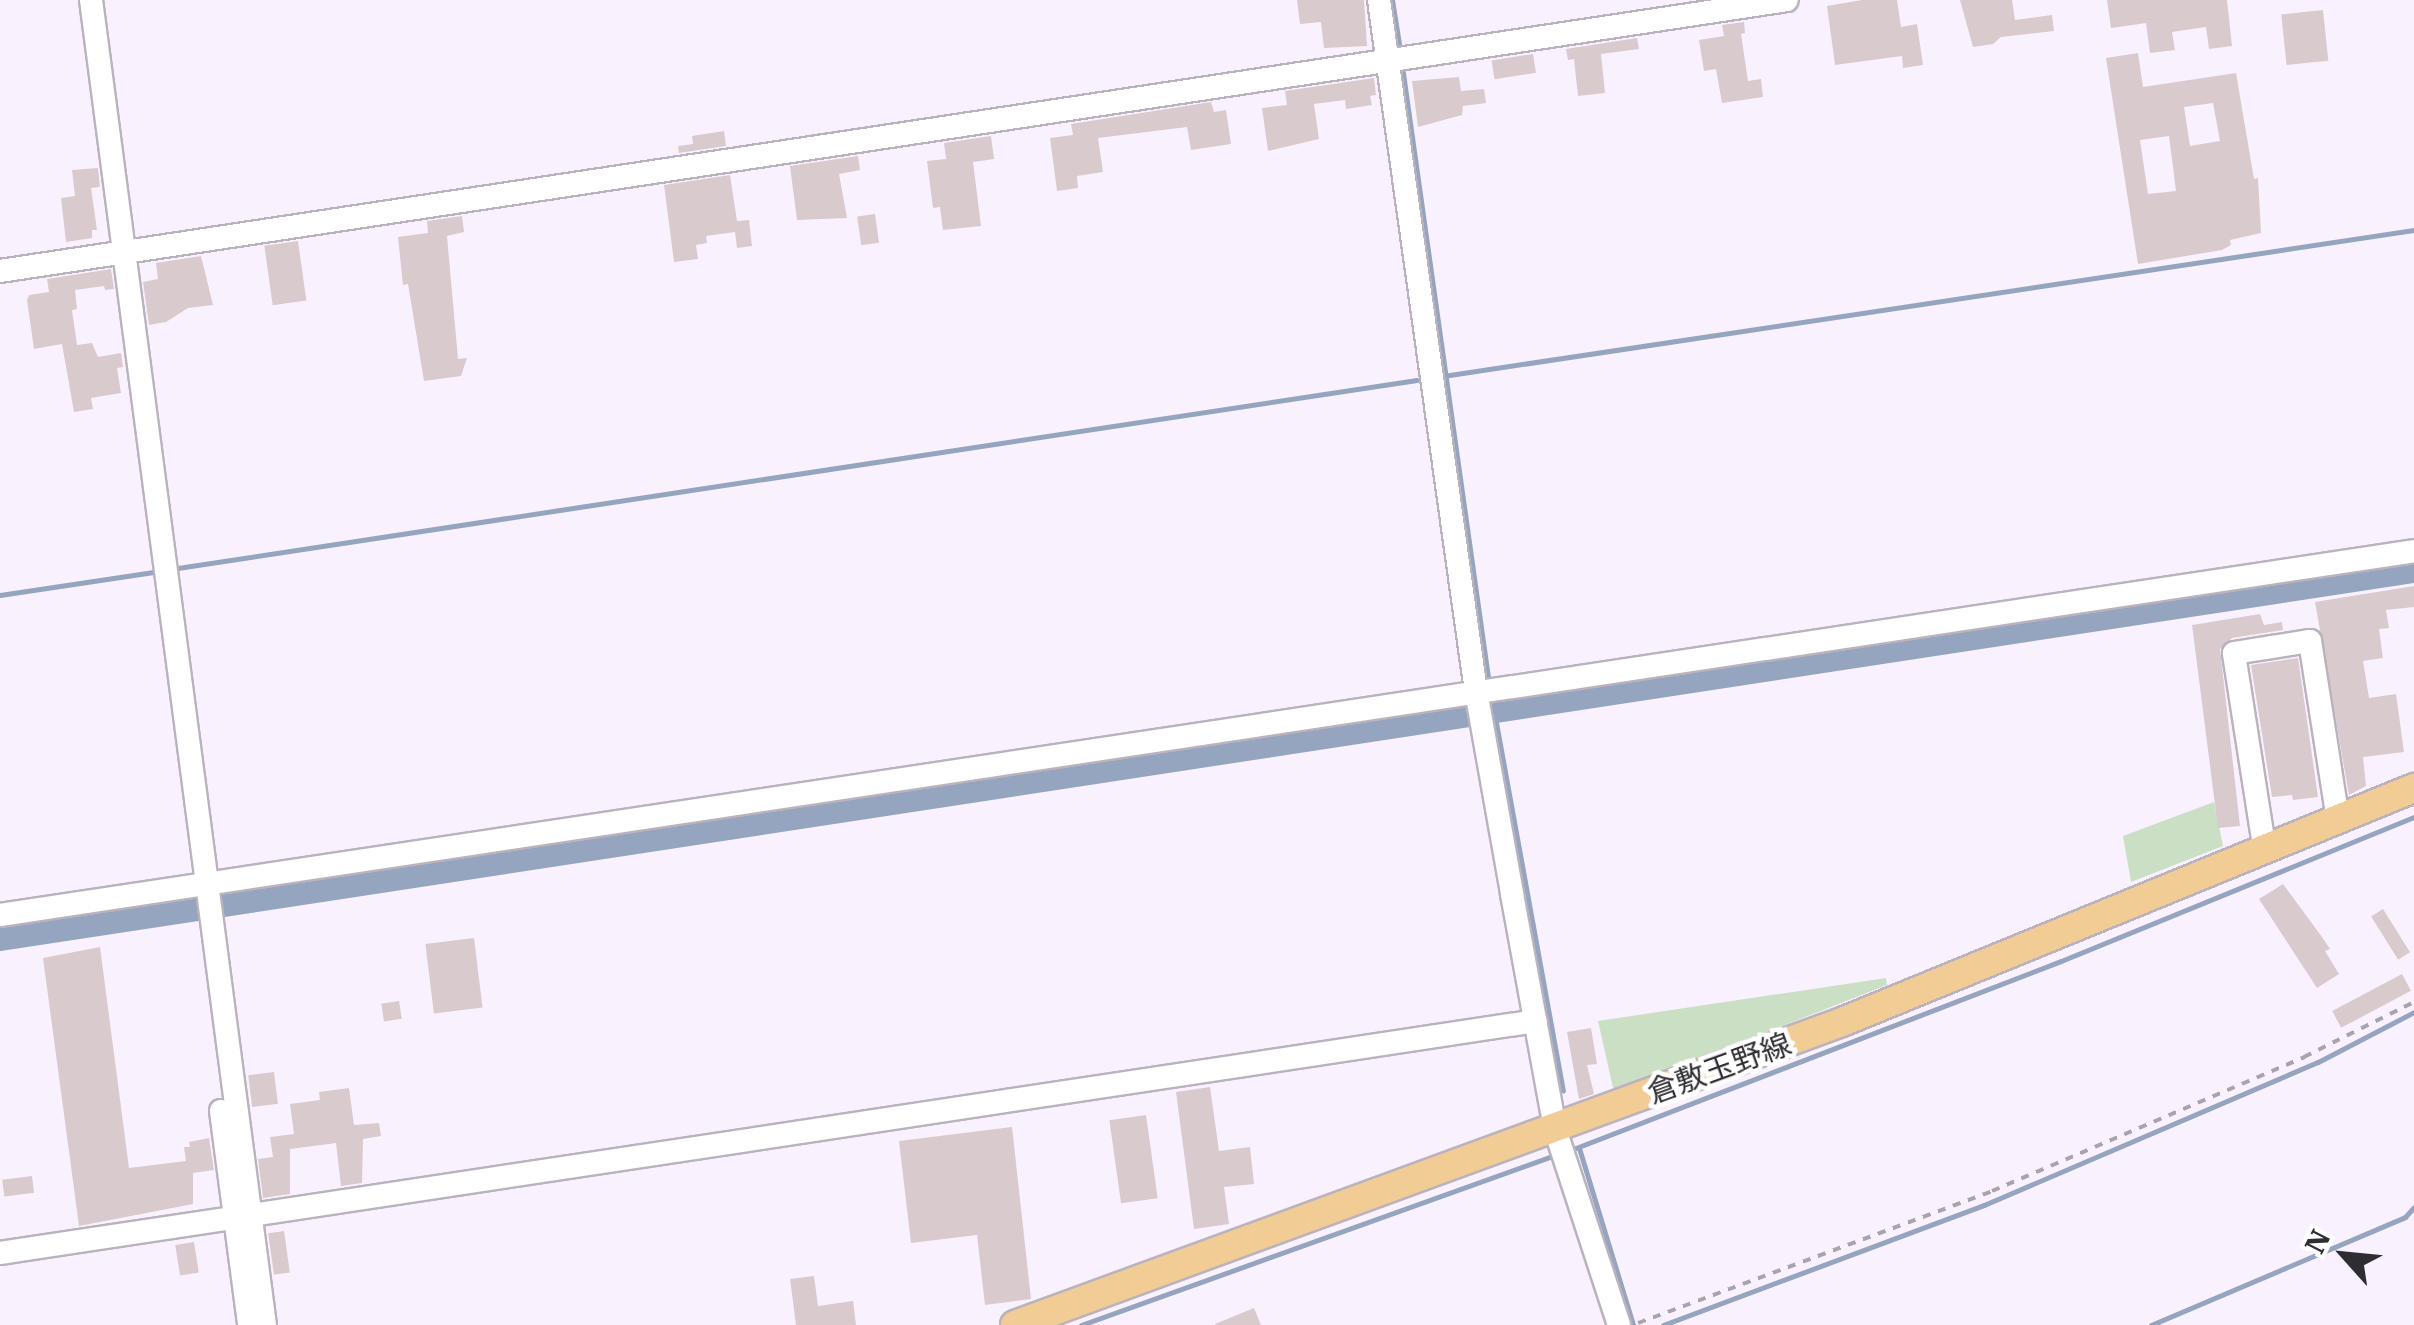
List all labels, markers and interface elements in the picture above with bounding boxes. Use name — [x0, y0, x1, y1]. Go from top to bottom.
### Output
street label: 倉敷玉野線 — [1642, 1025, 1796, 1111]
north arrow — [2294, 1205, 2394, 1305]
text: N — [2295, 1223, 2338, 1259]

